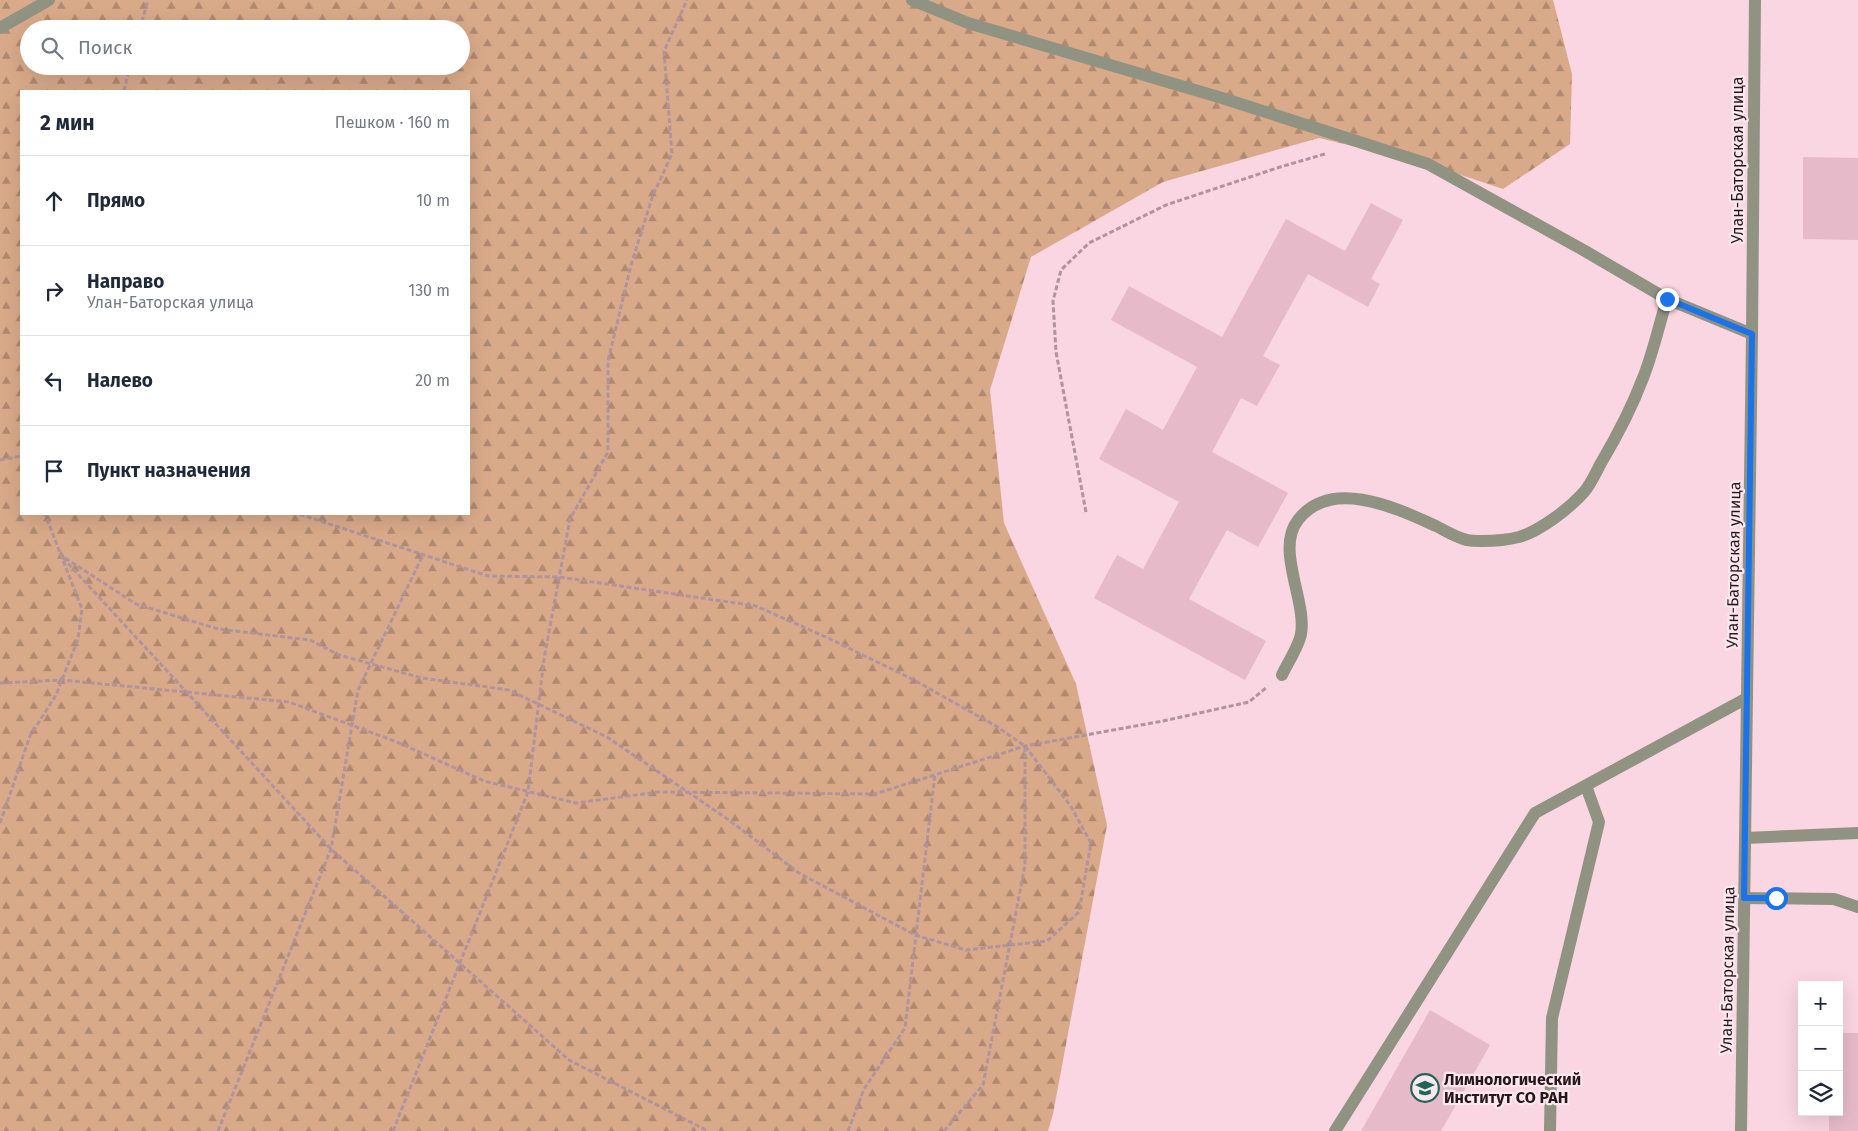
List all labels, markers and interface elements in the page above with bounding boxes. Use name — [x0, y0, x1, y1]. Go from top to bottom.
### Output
search box — [20, 20, 470, 75]
icon: search — [38, 34, 66, 62]
text: Поиск — [78, 36, 132, 59]
street label: Улан-Баторская улица — [1728, 76, 1747, 244]
text: 2 мин — [40, 110, 95, 136]
text: Пешком · 160 m — [335, 113, 450, 132]
icon: ahead — [40, 187, 68, 215]
text: Прямо — [87, 189, 145, 212]
text: 10 m — [416, 191, 450, 210]
text: Направо — [87, 270, 164, 293]
icon: right — [40, 277, 68, 305]
text: 130 m — [408, 281, 450, 300]
route end — [1656, 288, 1679, 311]
text: Улан-Баторская улица — [87, 293, 254, 312]
icon: left — [40, 367, 68, 395]
text: Налево — [87, 369, 153, 392]
text: 20 m — [415, 371, 450, 390]
icon: arrive — [40, 457, 68, 485]
text: Пункт назначения — [87, 459, 251, 482]
street label: Улан-Баторская улица — [1723, 481, 1744, 649]
street label: Улан-Баторская улица — [1717, 886, 1738, 1054]
route start — [1765, 887, 1788, 910]
map controls — [1798, 981, 1843, 1116]
button: + — [1798, 981, 1843, 1026]
button: − — [1798, 1026, 1843, 1071]
place label: Лимнологический Институт СО РАН — [1444, 1070, 1581, 1107]
button: layers — [1798, 1071, 1843, 1116]
school or university icon: Лимнологический Институт СО РАН — [1410, 1073, 1440, 1103]

